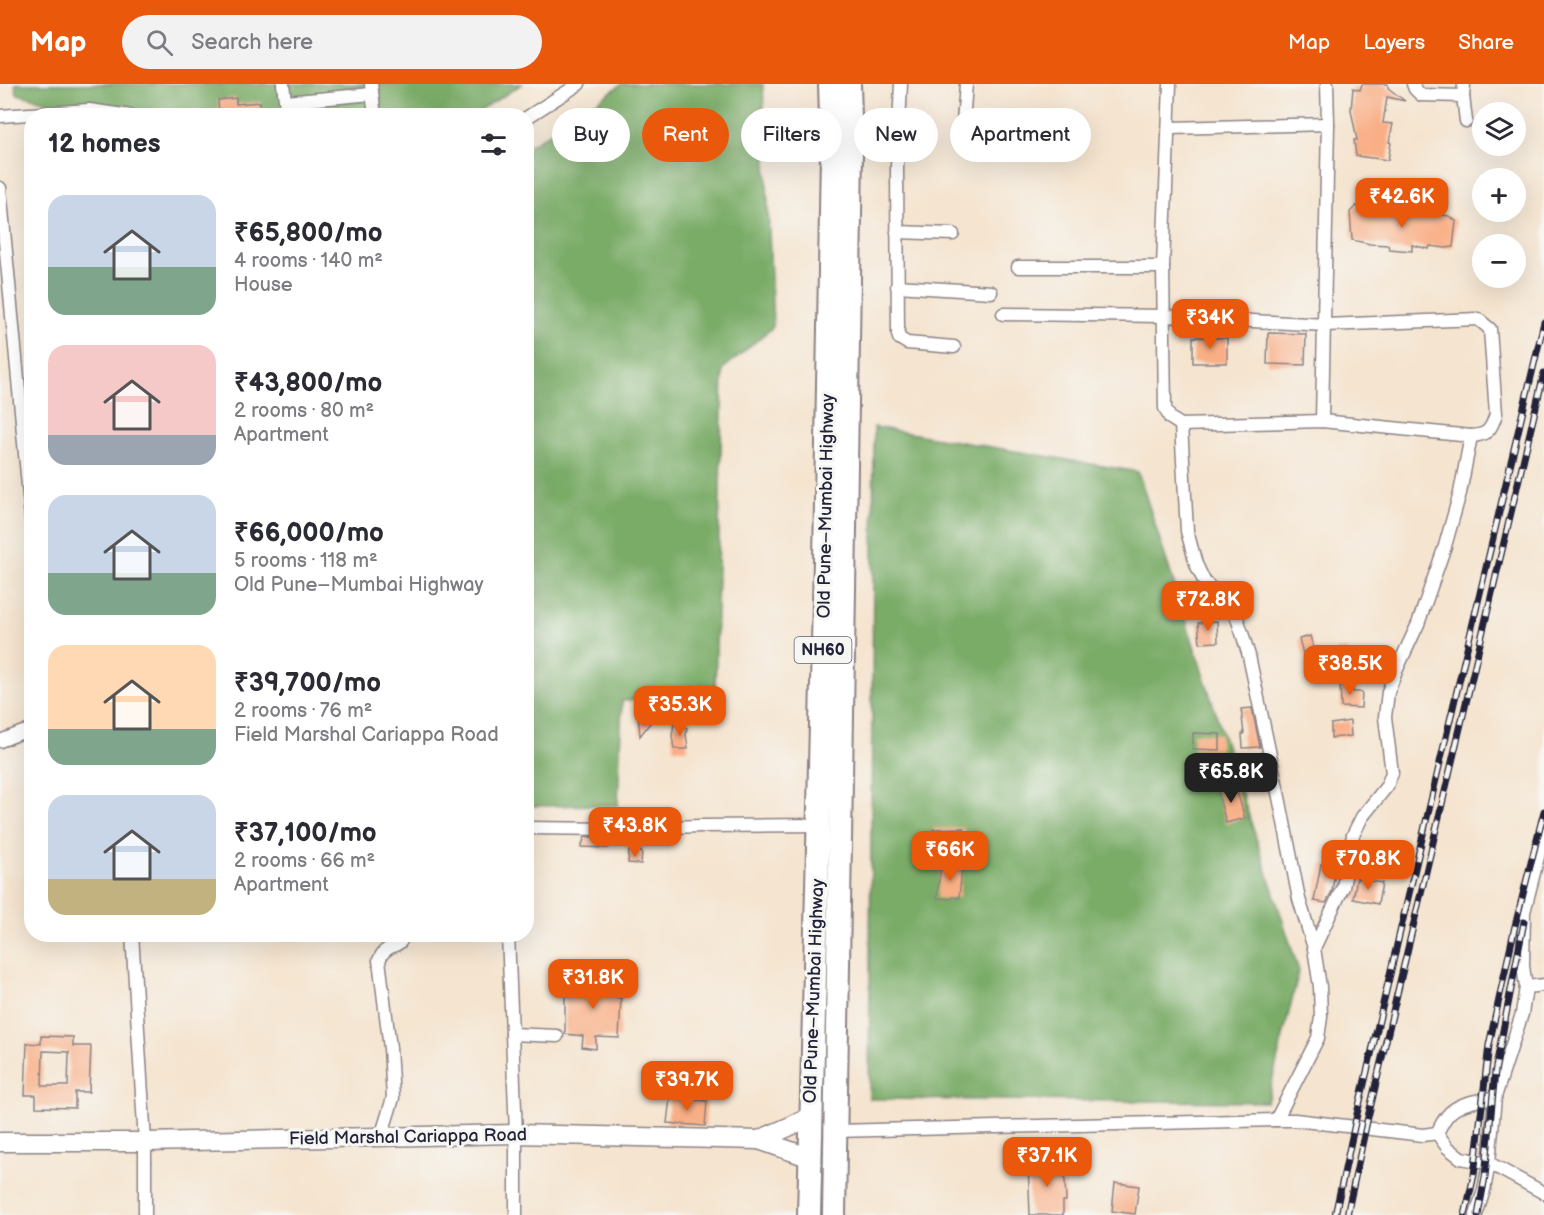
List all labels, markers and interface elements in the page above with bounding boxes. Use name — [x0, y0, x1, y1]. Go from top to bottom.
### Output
search box — [122, 15, 542, 69]
text: Map — [30, 26, 86, 59]
icon: search — [143, 26, 176, 59]
text: Search here — [191, 29, 313, 56]
text: Map — [1288, 30, 1330, 55]
text: Layers — [1363, 30, 1425, 55]
text: Share — [1458, 30, 1514, 55]
map controls — [1472, 102, 1526, 288]
button: layers — [1472, 102, 1526, 156]
chip: Buy — [552, 108, 630, 162]
chip: Rent — [642, 108, 729, 162]
chip: Filters — [741, 108, 842, 162]
chip: New — [854, 108, 938, 162]
chip: Apartment — [950, 108, 1091, 162]
icon: filters — [477, 128, 510, 161]
text: 12 homes — [48, 129, 160, 160]
button: + — [1472, 168, 1526, 222]
pin: ₹42.6K — [1353, 178, 1451, 229]
text: ₹42.6K — [1369, 185, 1435, 209]
text: ₹65,800/mo — [234, 218, 383, 249]
icon: home — [96, 219, 168, 291]
button: − — [1472, 234, 1526, 288]
text: 4 rooms · 140 m² — [234, 249, 383, 273]
text: House — [234, 273, 293, 297]
pin: ₹34K — [1174, 299, 1246, 350]
text: ₹34K — [1186, 306, 1234, 330]
text: ₹43,800/mo — [234, 368, 382, 399]
icon: home — [96, 369, 168, 441]
street label: Old Pune–Mumbai Highway — [814, 393, 838, 619]
text: 2 rooms · 80 m² — [234, 399, 374, 423]
text: Apartment — [234, 423, 329, 447]
text: ₹66,000/mo — [234, 518, 384, 549]
icon: home — [96, 519, 168, 591]
text: 5 rooms · 118 m² — [234, 549, 378, 573]
text: Old Pune–Mumbai Highway — [234, 573, 484, 597]
pin: ₹72.8K — [1159, 581, 1257, 632]
text: ₹72.8K — [1176, 588, 1240, 612]
road number: NH60 — [794, 637, 852, 663]
pin: ₹38.5K — [1301, 645, 1399, 696]
text: ₹38.5K — [1318, 652, 1382, 676]
text: ₹39,700/mo — [234, 668, 381, 699]
icon: home — [96, 669, 168, 741]
pin: ₹35.3K — [631, 686, 729, 737]
text: ₹35.3K — [648, 693, 712, 717]
text: 2 rooms · 76 m² — [234, 699, 372, 723]
text: Field Marshal Cariappa Road — [234, 723, 499, 747]
pin: ₹65.8K — [1182, 753, 1280, 804]
text: ₹65.8K — [1198, 760, 1264, 784]
pin: ₹43.8K — [586, 807, 684, 858]
text: ₹43.8K — [603, 814, 667, 838]
text: ₹37,100/mo — [234, 818, 377, 849]
icon: home — [96, 819, 168, 891]
pin: ₹66K — [914, 831, 986, 882]
text: ₹66K — [925, 838, 975, 862]
pin: ₹70.8K — [1319, 840, 1417, 891]
text: ₹70.8K — [1336, 847, 1400, 871]
text: 2 rooms · 66 m² — [234, 849, 375, 873]
text: Apartment — [234, 873, 329, 897]
street label: Old Pune–Mumbai Highway — [800, 878, 828, 1104]
pin: ₹31.8K — [544, 959, 642, 1010]
text: ₹31.8K — [562, 966, 624, 990]
pin: ₹39.7K — [638, 1061, 736, 1112]
text: ₹39.7K — [655, 1068, 719, 1092]
street label: Field Marshal Cariappa Road — [289, 1124, 527, 1150]
pin: ₹37.1K — [998, 1137, 1096, 1188]
text: ₹37.1K — [1017, 1144, 1077, 1168]

